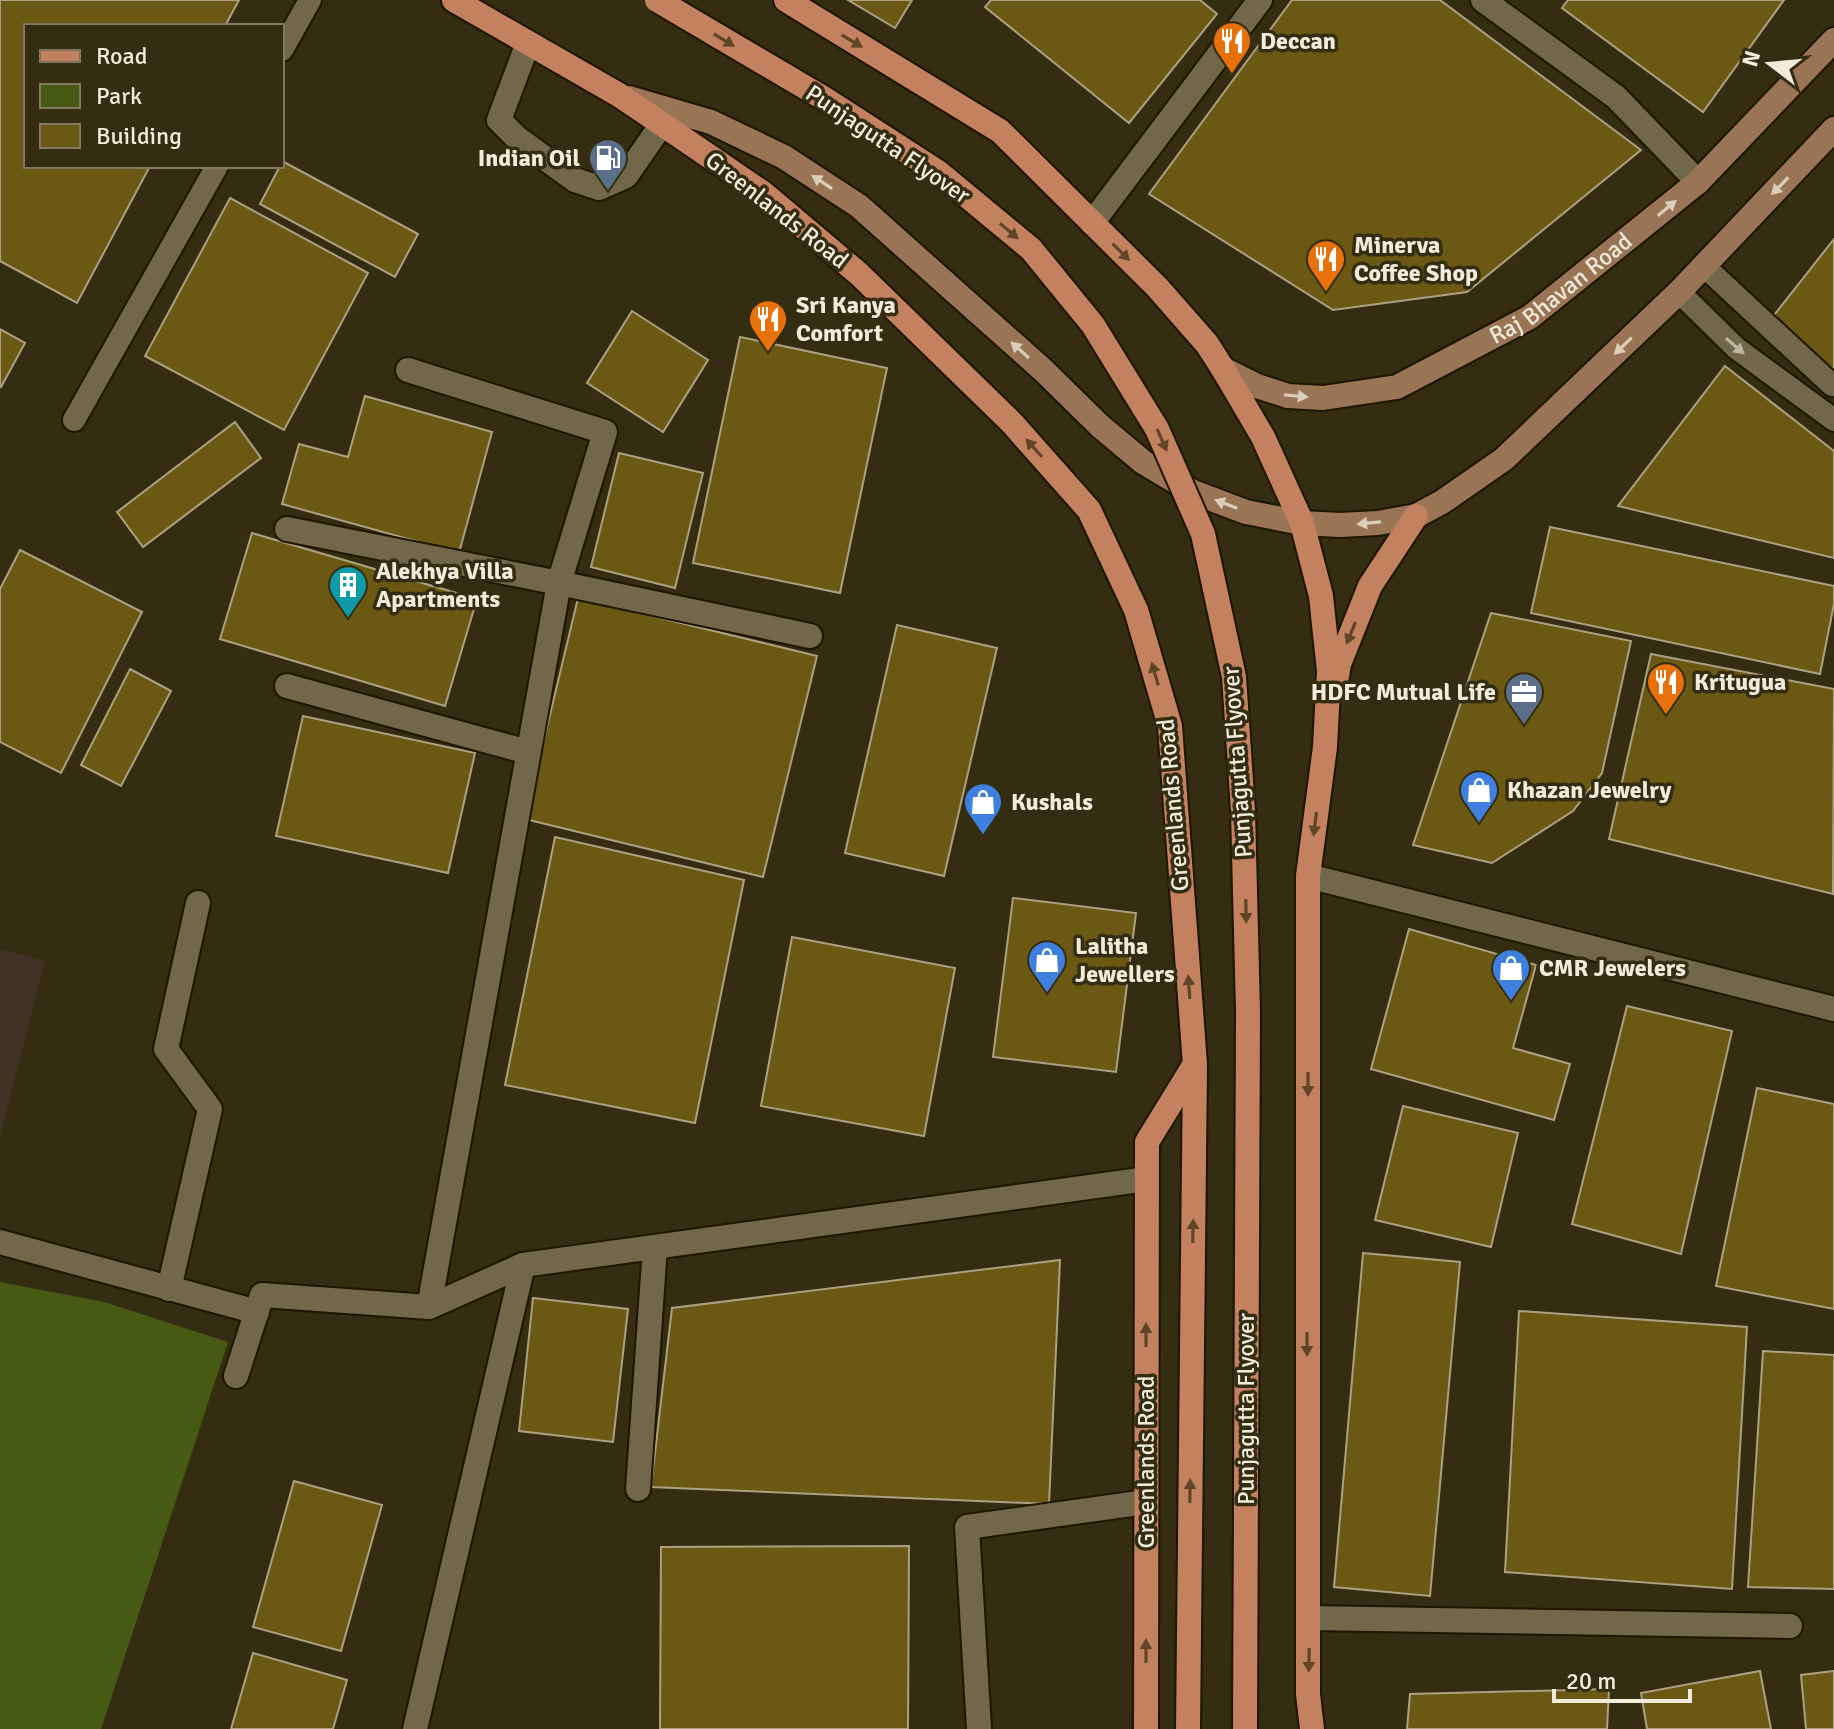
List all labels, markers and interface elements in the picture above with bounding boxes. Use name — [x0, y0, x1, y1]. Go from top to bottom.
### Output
restaurant icon: Deccan — [1211, 20, 1253, 75]
legend — [24, 24, 284, 168]
north arrow — [1730, 24, 1810, 104]
place label: Deccan — [1260, 26, 1336, 56]
one-way arrow — [713, 33, 735, 47]
one-way arrow — [841, 34, 863, 48]
text: Road — [96, 41, 147, 71]
text: N — [1736, 48, 1766, 70]
street label: Punjagutta Flyover — [800, 78, 976, 210]
text: Park — [96, 81, 142, 111]
text: Building — [96, 121, 182, 151]
fuel station icon: Indian Oil — [587, 137, 629, 192]
place label: Indian Oil — [478, 143, 580, 173]
street label: Greenlands Road — [700, 145, 854, 275]
one-way arrow — [811, 176, 833, 190]
one-way arrow — [1772, 176, 1790, 195]
one-way arrow — [1657, 200, 1677, 217]
one-way arrow — [999, 222, 1019, 239]
street label: Raj Bhavan Road — [1484, 226, 1638, 351]
place label: Minerva Coffee Shop — [1354, 230, 1478, 288]
restaurant icon: Minerva Coffee Shop — [1305, 238, 1347, 293]
one-way arrow — [1111, 242, 1130, 261]
place label: Sri Kanya Comfort — [796, 290, 896, 348]
restaurant icon: Sri Kanya Comfort — [747, 298, 789, 353]
one-way arrow — [1614, 337, 1633, 355]
one-way arrow — [1725, 337, 1745, 354]
one-way arrow — [1011, 341, 1030, 359]
one-way arrow — [1284, 389, 1309, 402]
one-way arrow — [1155, 428, 1168, 451]
one-way arrow — [1026, 439, 1043, 459]
one-way arrow — [1214, 497, 1238, 510]
one-way arrow — [1357, 517, 1382, 530]
place label: Alekhya Villa Apartments — [376, 556, 514, 614]
building icon: Alekhya Villa Apartments — [327, 564, 369, 619]
one-way arrow — [1344, 621, 1357, 645]
restaurant icon: Kritugua — [1645, 661, 1687, 716]
one-way arrow — [1148, 662, 1161, 686]
street label: Punjagutta Flyover — [1215, 665, 1259, 859]
place label: Kritugua — [1694, 667, 1786, 697]
office icon: HDFC Mutual Life — [1503, 671, 1545, 726]
place label: HDFC Mutual Life — [1311, 677, 1496, 707]
street label: Greenlands Road — [1151, 717, 1195, 893]
shop icon: Khazan Jewelry — [1458, 769, 1500, 824]
place label: Khazan Jewelry — [1507, 775, 1672, 805]
shop icon: Kushals — [962, 781, 1004, 836]
place label: Kushals — [1011, 787, 1093, 817]
one-way arrow — [1308, 812, 1321, 837]
one-way arrow — [1240, 899, 1252, 924]
place label: Lalitha Jewellers — [1075, 931, 1175, 989]
shop icon: Lalitha Jewellers — [1026, 939, 1068, 994]
shop icon: CMR Jewelers — [1490, 947, 1532, 1002]
place label: CMR Jewelers — [1539, 953, 1686, 983]
one-way arrow — [1182, 974, 1195, 999]
one-way arrow — [1302, 1072, 1314, 1097]
one-way arrow — [1187, 1218, 1199, 1243]
street label: Punjagutta Flyover — [1231, 1313, 1261, 1505]
one-way arrow — [1140, 1322, 1152, 1347]
one-way arrow — [1301, 1332, 1314, 1357]
street label: Greenlands Road — [1131, 1375, 1161, 1549]
one-way arrow — [1184, 1478, 1197, 1503]
one-way arrow — [1140, 1638, 1152, 1663]
one-way arrow — [1303, 1648, 1315, 1673]
scale bar — [1554, 1653, 1690, 1703]
text: 20 m — [1566, 1666, 1616, 1696]

